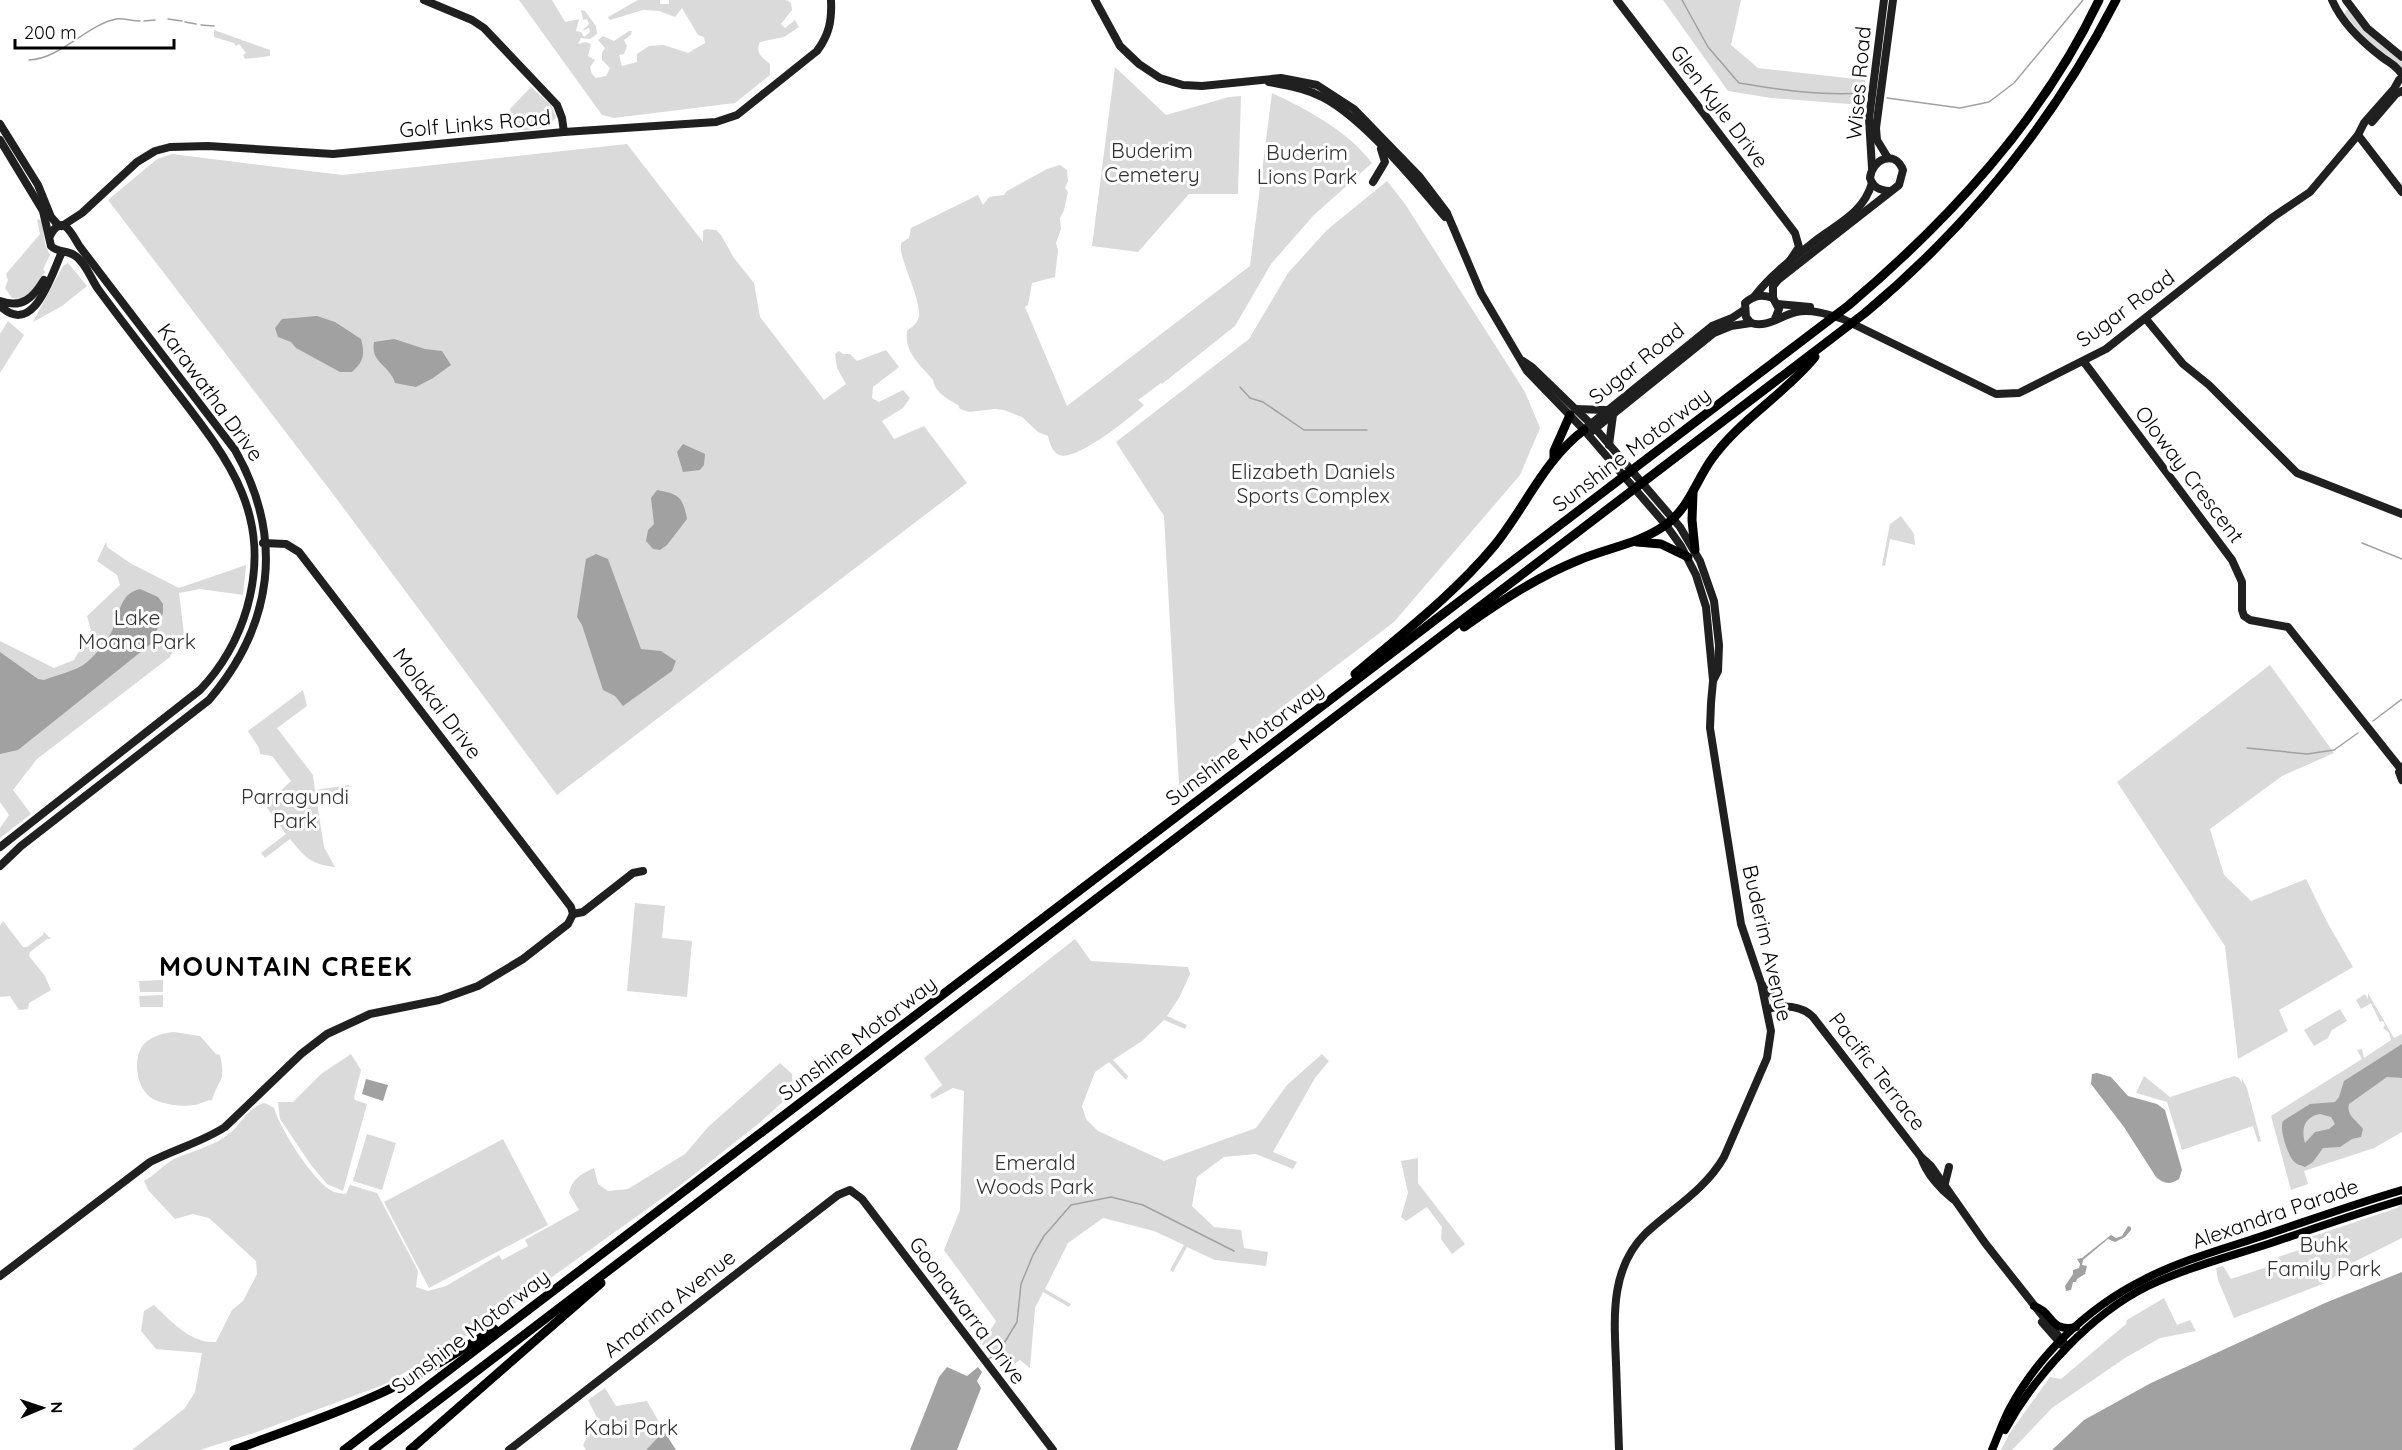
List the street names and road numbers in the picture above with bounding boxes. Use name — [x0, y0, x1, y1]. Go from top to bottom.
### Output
street label: Wises Road — [1840, 25, 1876, 141]
street label: Glen Kyle Drive — [1665, 39, 1775, 173]
street label: Golf Links Road — [398, 103, 552, 143]
street label: Sugar Road — [2071, 264, 2179, 352]
street label: Sugar Road — [1583, 317, 1689, 409]
street label: Karawatha Drive — [152, 318, 270, 466]
street label: Sunshine Motorway — [1547, 381, 1715, 517]
street label: Oloway Crescent — [2130, 400, 2250, 548]
street label: Molakai Drive — [388, 642, 488, 764]
street label: Sunshine Motorway — [1160, 675, 1328, 811]
street label: Buderim Avenue — [1737, 862, 1799, 1024]
street label: Sunshine Motorway — [773, 970, 941, 1106]
street label: Pacific Terrace — [1824, 1007, 1932, 1135]
street label: Alexandra Parade — [2188, 1172, 2362, 1254]
street label: Goonawarra Drive — [904, 1231, 1032, 1389]
street label: Amarina Avenue — [598, 1243, 740, 1363]
street label: Sunshine Motorway — [386, 1263, 554, 1399]

